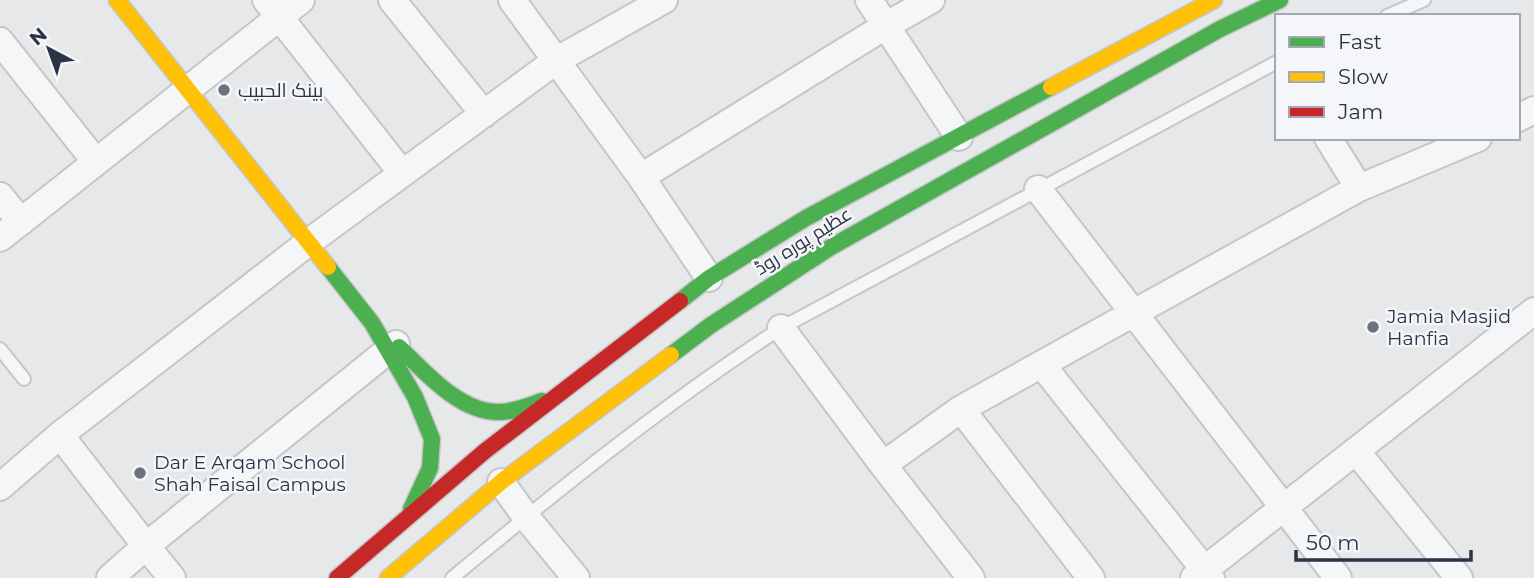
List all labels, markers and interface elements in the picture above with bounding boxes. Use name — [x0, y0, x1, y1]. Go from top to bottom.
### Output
north arrow — [14, 14, 84, 84]
legend — [1275, 14, 1520, 140]
text: N — [25, 23, 52, 50]
text: Fast — [1338, 29, 1382, 54]
text: Slow — [1338, 64, 1388, 89]
place label: بينک الحبيب — [238, 79, 323, 102]
marker: بينک الحبيب — [216, 82, 232, 98]
text: Jam — [1337, 99, 1383, 124]
street label: عظیم پورہ روڈ — [750, 202, 857, 282]
place label: Jamia Masjid Hanfia — [1386, 305, 1511, 350]
marker: Jamia Masjid Hanfia — [1365, 319, 1381, 335]
place label: Dar E Arqam School Shah Faisal Campus — [154, 451, 346, 496]
marker: Dar E Arqam School Shah Faisal Campus — [132, 465, 148, 481]
scale bar — [1296, 518, 1471, 562]
text: 50 m — [1306, 530, 1360, 555]

